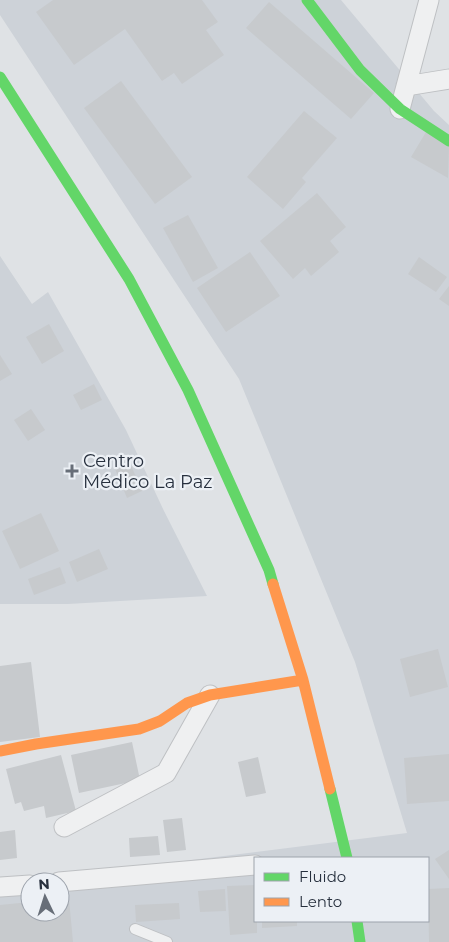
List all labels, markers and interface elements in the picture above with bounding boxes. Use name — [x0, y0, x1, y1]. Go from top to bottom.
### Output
place label: Centro Médico La Paz — [83, 450, 213, 493]
marker: Centro Médico La Paz — [65, 464, 79, 478]
legend — [254, 857, 429, 922]
text: Fluido — [299, 867, 346, 886]
north arrow — [20, 872, 70, 922]
text: N — [38, 875, 50, 893]
text: Lento — [299, 892, 342, 911]

